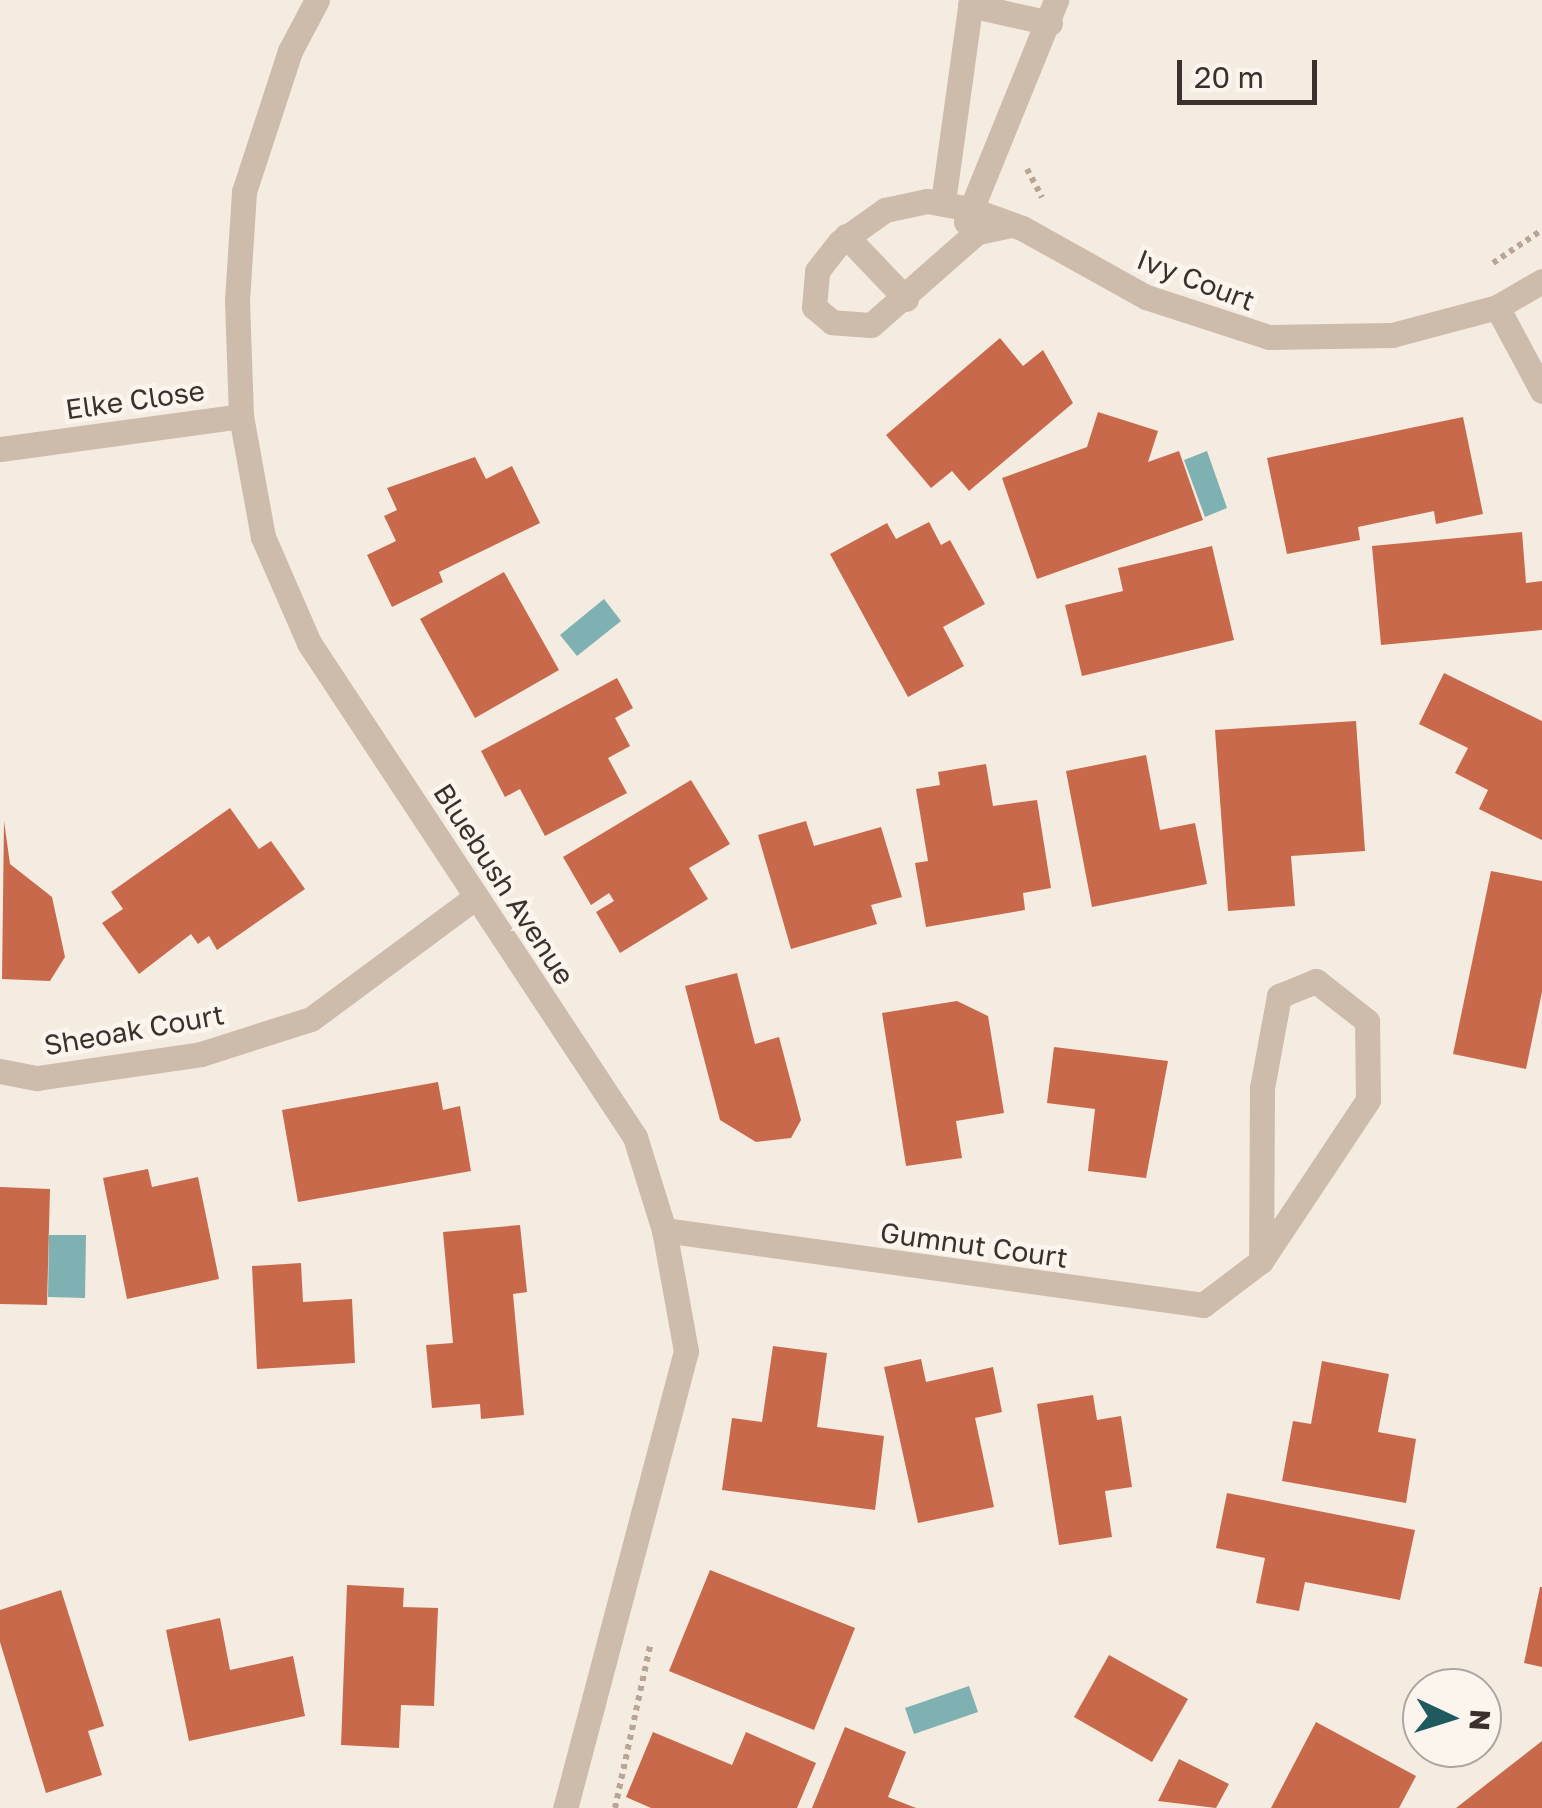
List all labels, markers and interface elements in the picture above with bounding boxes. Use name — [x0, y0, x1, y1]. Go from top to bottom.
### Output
scale bar — [1182, 40, 1322, 102]
text: 20 m — [1194, 59, 1264, 95]
street label: Ivy Court — [1132, 242, 1260, 318]
street label: Elke Close — [63, 374, 207, 426]
street label: Bluebush Avenue — [426, 777, 582, 991]
street label: Sheoak Court — [41, 998, 227, 1062]
street label: Gumnut Court — [878, 1215, 1070, 1275]
north arrow — [1402, 1668, 1502, 1768]
text: N — [1463, 1708, 1498, 1732]

